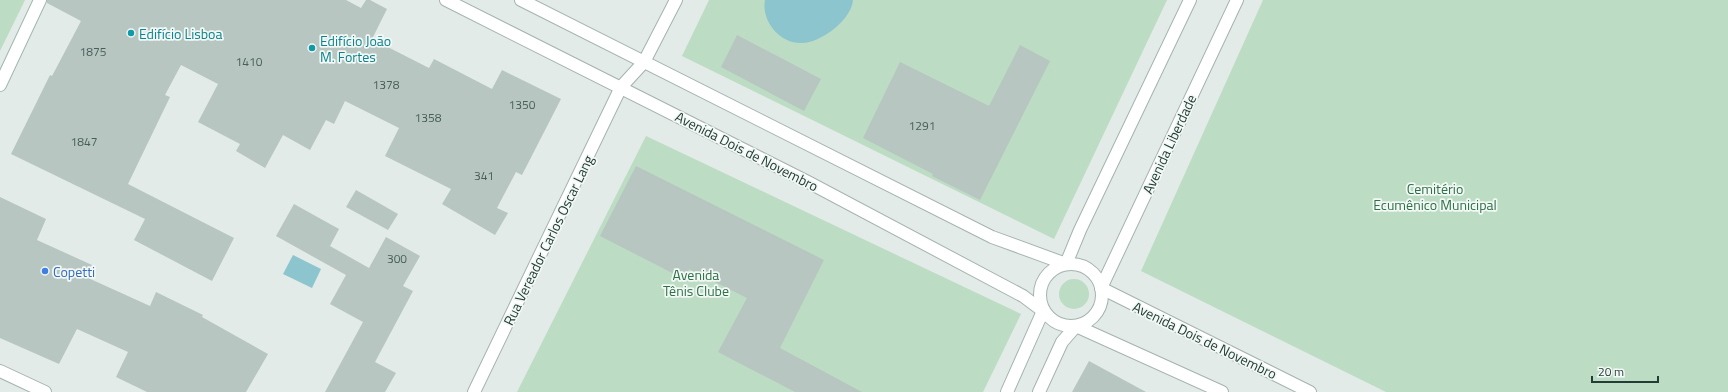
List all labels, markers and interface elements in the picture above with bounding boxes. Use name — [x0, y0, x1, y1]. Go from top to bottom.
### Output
place label: Edifício Lisboa — [139, 23, 222, 44]
marker: Edifício Lisboa — [126, 28, 136, 38]
place label: Edifício João M. Fortes — [320, 30, 391, 67]
house number: 1875 — [80, 42, 107, 61]
marker: Edifício João M. Fortes — [307, 43, 317, 53]
house number: 1410 — [236, 52, 263, 71]
house number: 1378 — [373, 75, 400, 94]
street label: Avenida Liberdade — [1137, 91, 1201, 197]
house number: 1350 — [509, 95, 536, 114]
street label: Avenida Dois de Novembro — [672, 106, 822, 196]
house number: 1358 — [415, 108, 442, 127]
house number: 1291 — [909, 116, 935, 135]
house number: 1847 — [71, 132, 97, 151]
street label: Rua Vereador Carlos Oscar Lang — [498, 151, 598, 329]
house number: 341 — [474, 166, 494, 185]
park label: Cemitério Ecumênico Municipal — [1373, 178, 1497, 215]
house number: 300 — [387, 249, 407, 268]
place label: Copetti — [53, 261, 95, 282]
park label: Avenida Tênis Clube — [663, 264, 729, 301]
marker: Copetti — [40, 266, 50, 276]
street label: Avenida Dois de Novembro — [1129, 296, 1281, 384]
scale bar — [1592, 358, 1658, 384]
text: 20 m — [1598, 362, 1624, 381]

